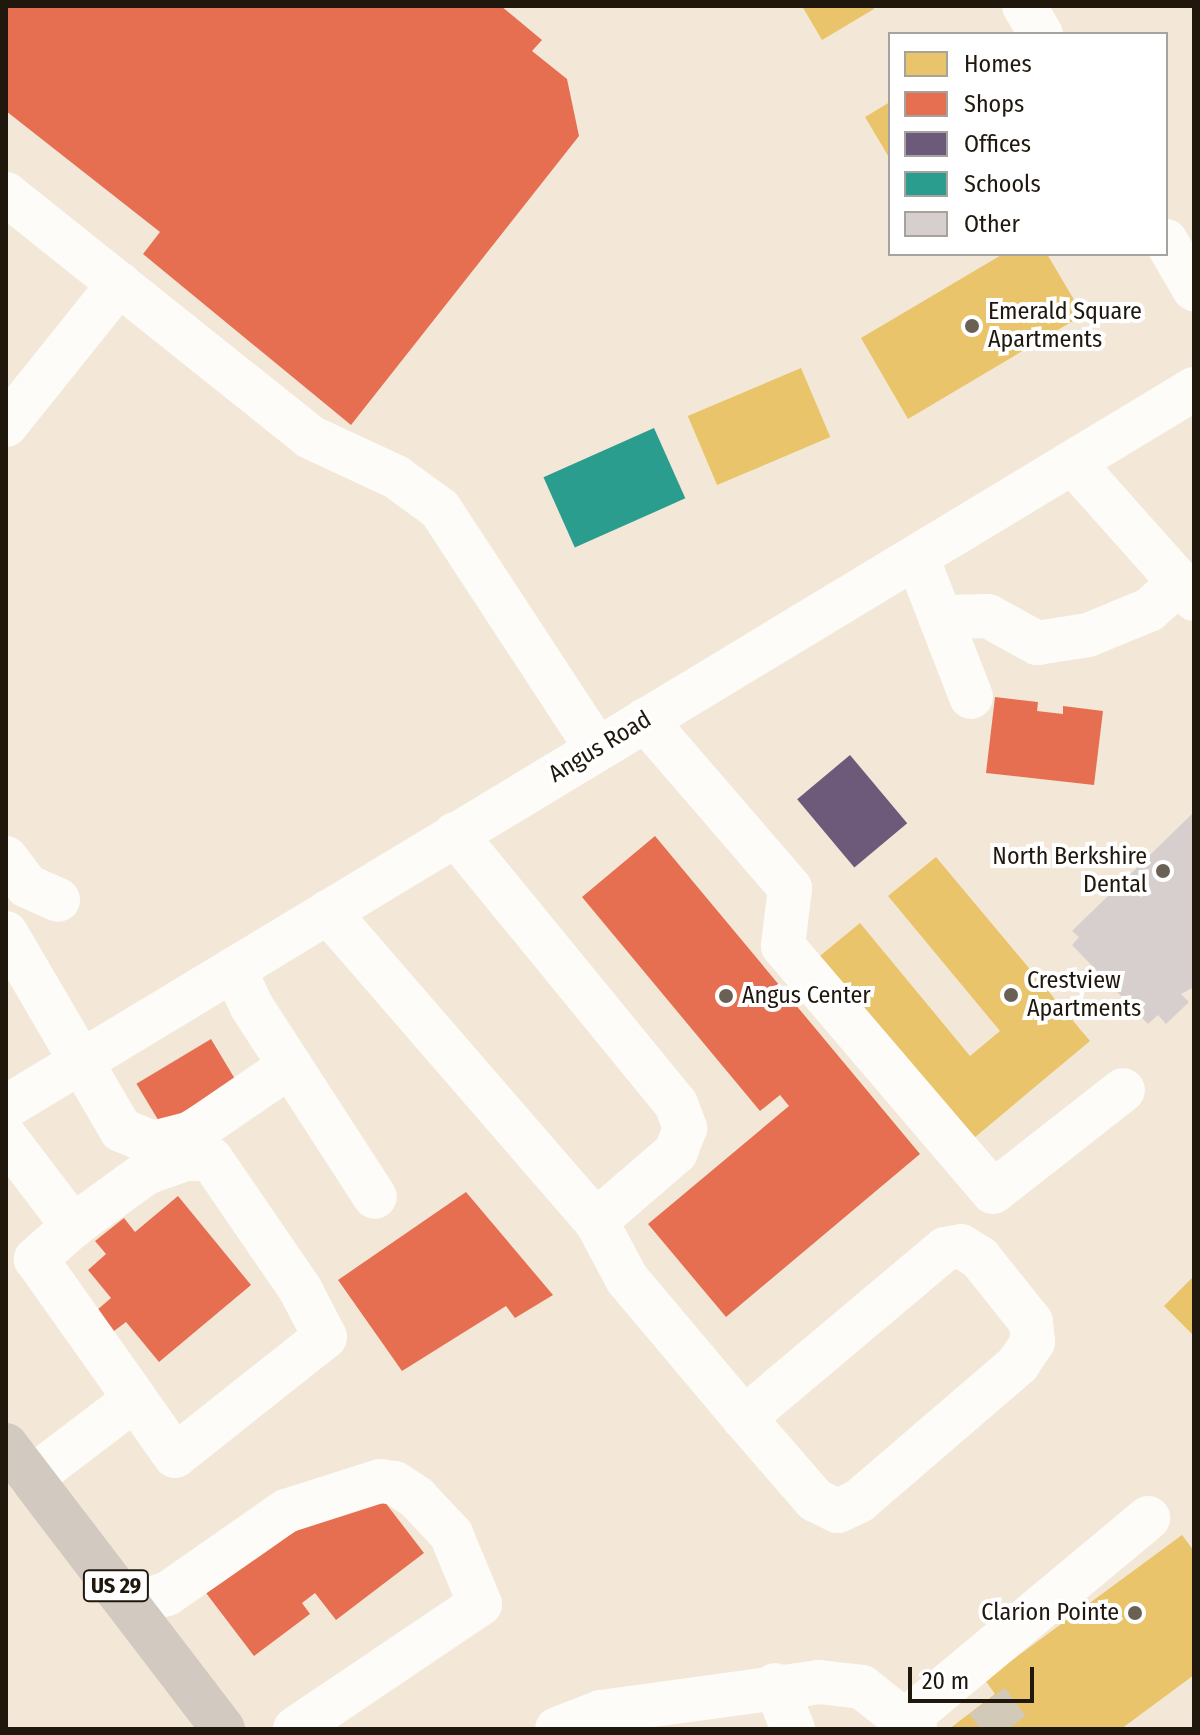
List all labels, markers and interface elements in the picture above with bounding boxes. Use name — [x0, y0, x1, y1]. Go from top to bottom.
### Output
legend — [888, 32, 1168, 256]
text: Homes — [964, 50, 1032, 78]
text: Shops — [964, 90, 1024, 118]
text: Offices — [964, 130, 1031, 158]
text: Schools — [964, 170, 1041, 198]
text: Other — [964, 210, 1020, 238]
place label: Emerald Square Apartments — [988, 298, 1142, 354]
marker: Emerald Square Apartments — [963, 317, 981, 335]
street label: Angus Road — [544, 705, 656, 789]
place label: North Berkshire Dental — [992, 843, 1147, 899]
marker: North Berkshire Dental — [1154, 862, 1172, 880]
place label: Crestview Apartments — [1027, 967, 1141, 1023]
place label: Angus Center — [742, 982, 871, 1010]
marker: Crestview Apartments — [1002, 986, 1020, 1004]
marker: Angus Center — [717, 987, 735, 1005]
road number: US 29 — [82, 1568, 150, 1604]
place label: Clarion Pointe — [981, 1599, 1119, 1627]
marker: Clarion Pointe — [1126, 1604, 1144, 1622]
scale bar — [912, 1651, 1038, 1701]
text: 20 m — [922, 1667, 969, 1695]

